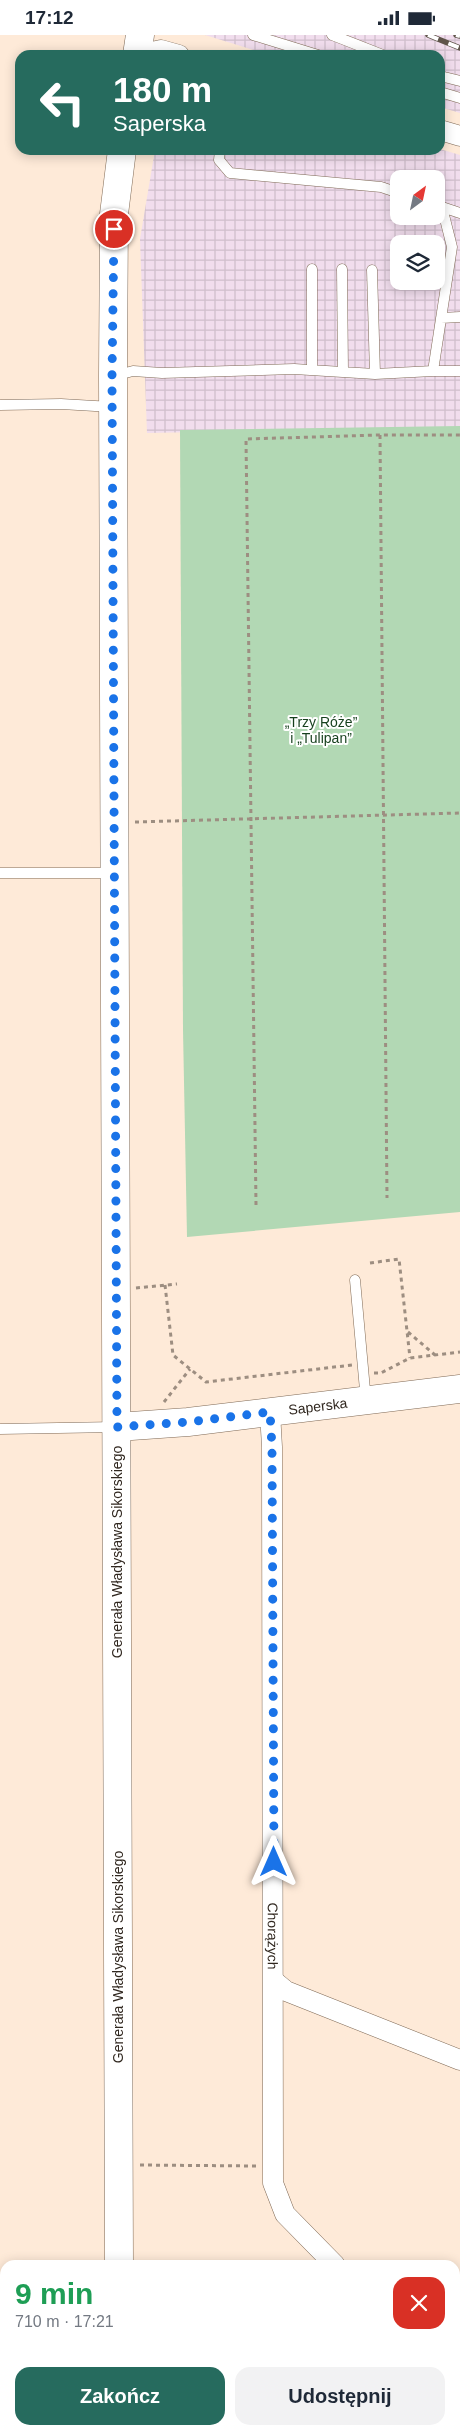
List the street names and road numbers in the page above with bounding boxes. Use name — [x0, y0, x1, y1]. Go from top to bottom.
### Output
street label: Saperska — [288, 1395, 348, 1418]
street label: Generała Władysława Sikorskiego — [109, 1446, 125, 1658]
street label: Generała Władysława Sikorskiego — [110, 1851, 126, 2063]
street label: Chorążych — [265, 1902, 281, 1969]

